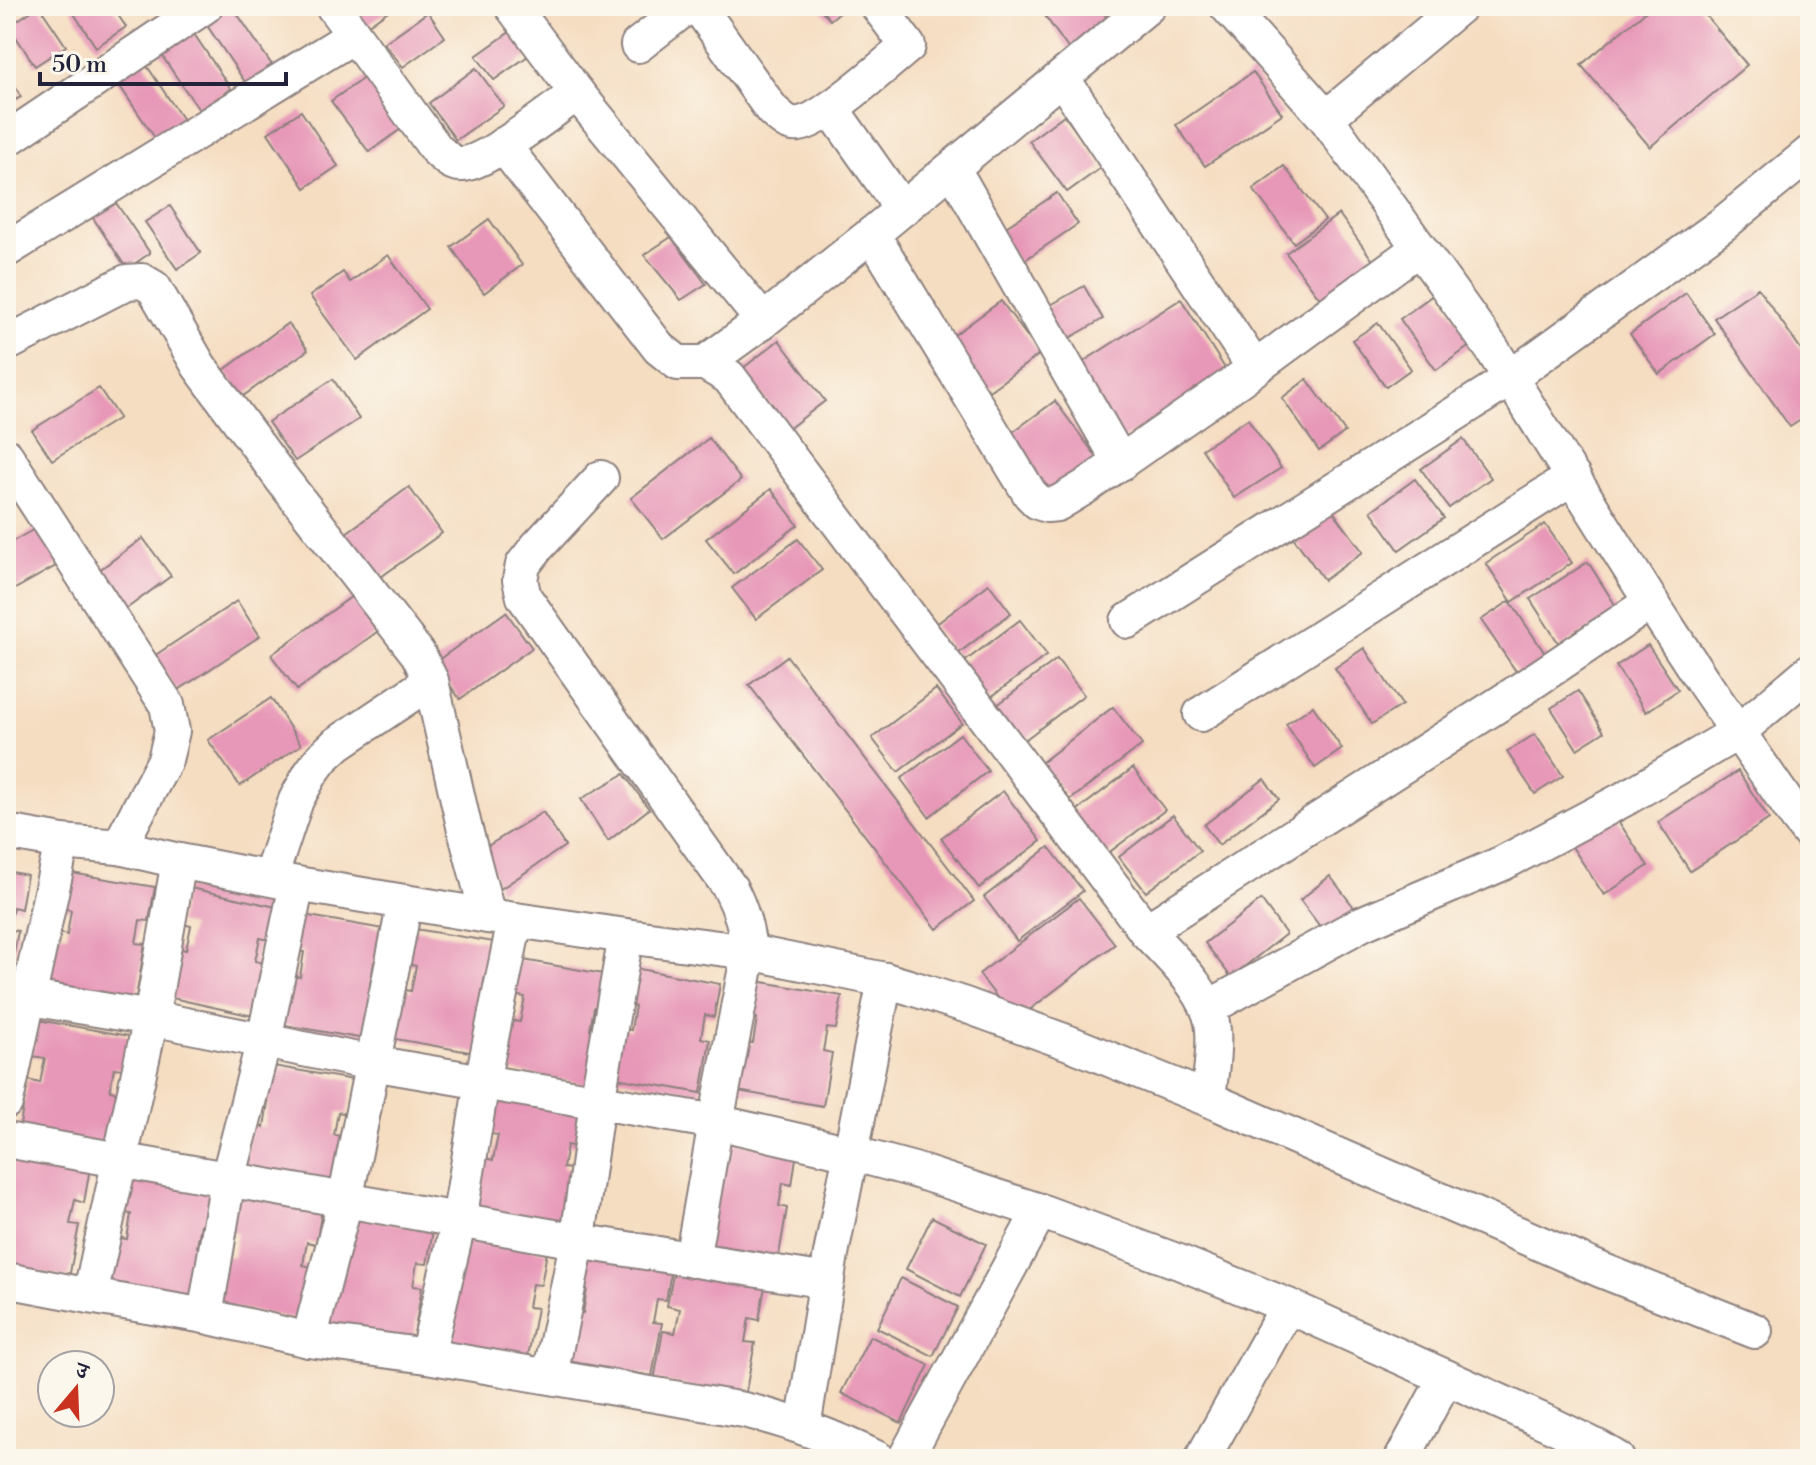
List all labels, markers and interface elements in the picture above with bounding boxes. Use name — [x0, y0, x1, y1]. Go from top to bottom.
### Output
scale bar — [40, 36, 286, 86]
text: 50 m — [52, 50, 107, 80]
north arrow — [36, 1349, 116, 1429]
text: उ — [70, 1356, 93, 1387]

